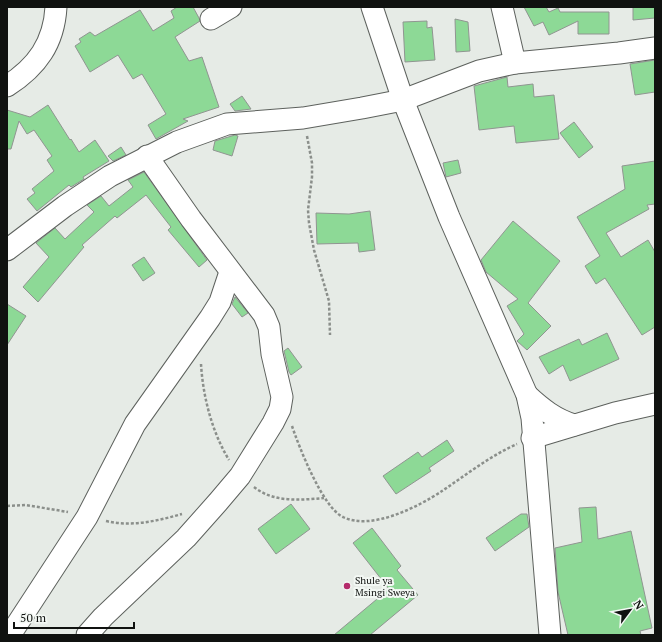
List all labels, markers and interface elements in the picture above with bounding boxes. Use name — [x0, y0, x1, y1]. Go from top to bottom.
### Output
place label: Shule ya Msingi Sweya — [355, 574, 415, 599]
marker: Shule ya Msingi Sweya — [342, 581, 352, 591]
north arrow — [610, 590, 650, 630]
text: N — [630, 597, 647, 613]
scale bar — [14, 604, 134, 630]
text: 50 m — [20, 610, 47, 625]

